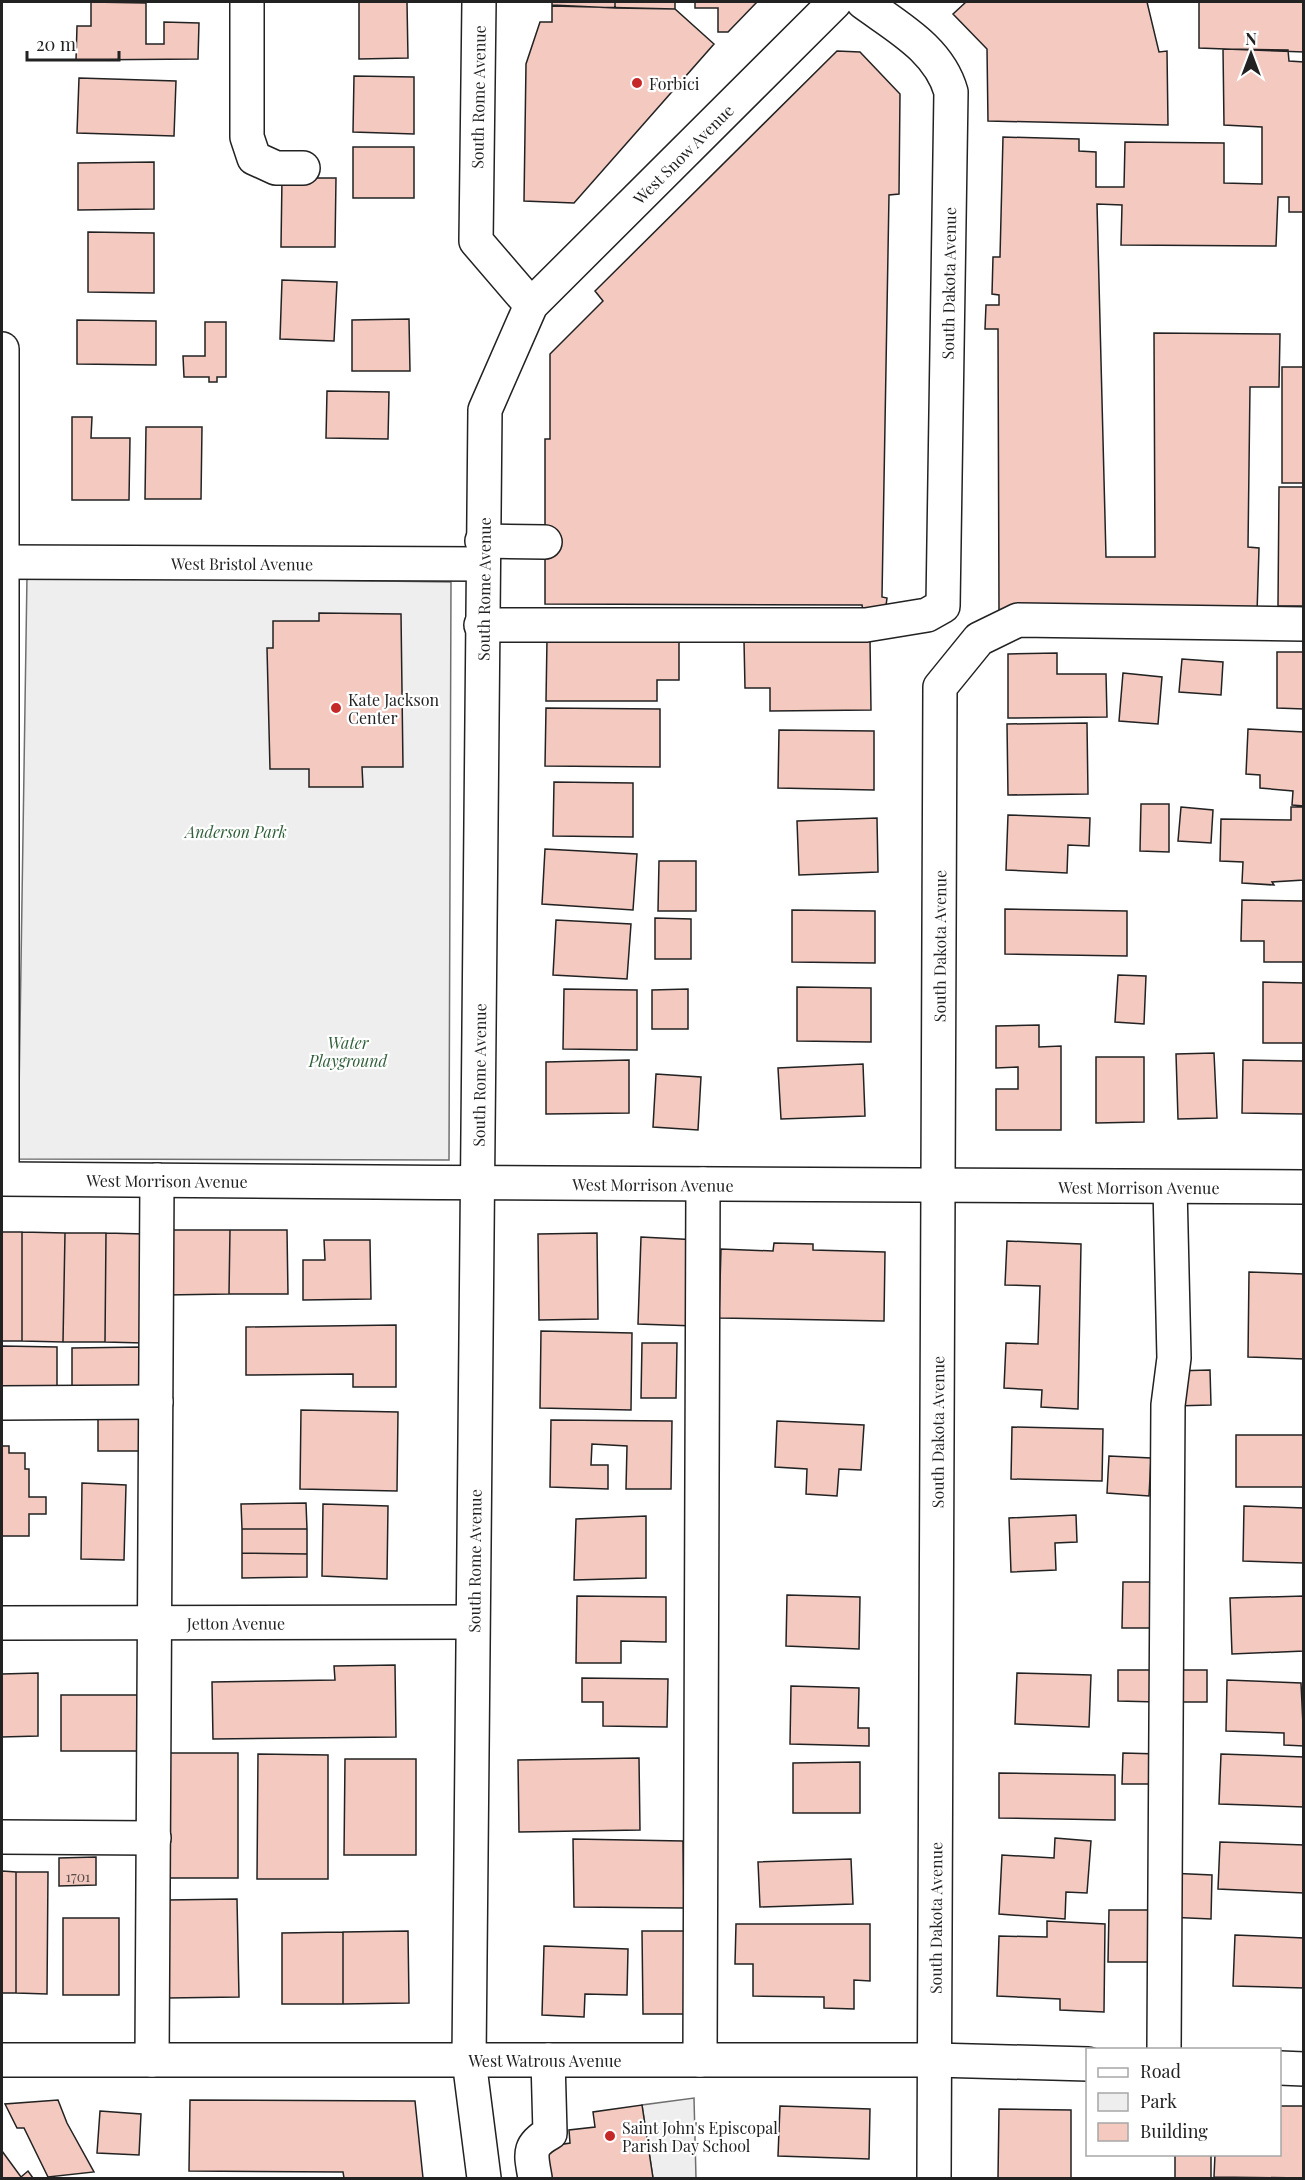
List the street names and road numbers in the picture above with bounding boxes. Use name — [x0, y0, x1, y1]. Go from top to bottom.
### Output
street label: South Rome Avenue — [466, 25, 490, 169]
street label: West Snow Avenue — [628, 99, 737, 209]
street label: South Dakota Avenue — [936, 207, 960, 359]
street label: South Rome Avenue — [472, 517, 494, 661]
street label: West Bristol Avenue — [170, 552, 313, 574]
street label: South Dakota Avenue — [928, 870, 950, 1022]
street label: South Rome Avenue — [467, 1003, 490, 1147]
street label: West Morrison Avenue — [85, 1169, 248, 1191]
street label: West Morrison Avenue — [571, 1173, 734, 1195]
street label: West Morrison Avenue — [1057, 1176, 1220, 1197]
street label: South Dakota Avenue — [926, 1356, 948, 1508]
street label: South Rome Avenue — [463, 1489, 485, 1633]
street label: Jetton Avenue — [186, 1612, 285, 1633]
street label: South Dakota Avenue — [924, 1842, 946, 1994]
street label: West Watrous Avenue — [467, 2050, 622, 2071]

